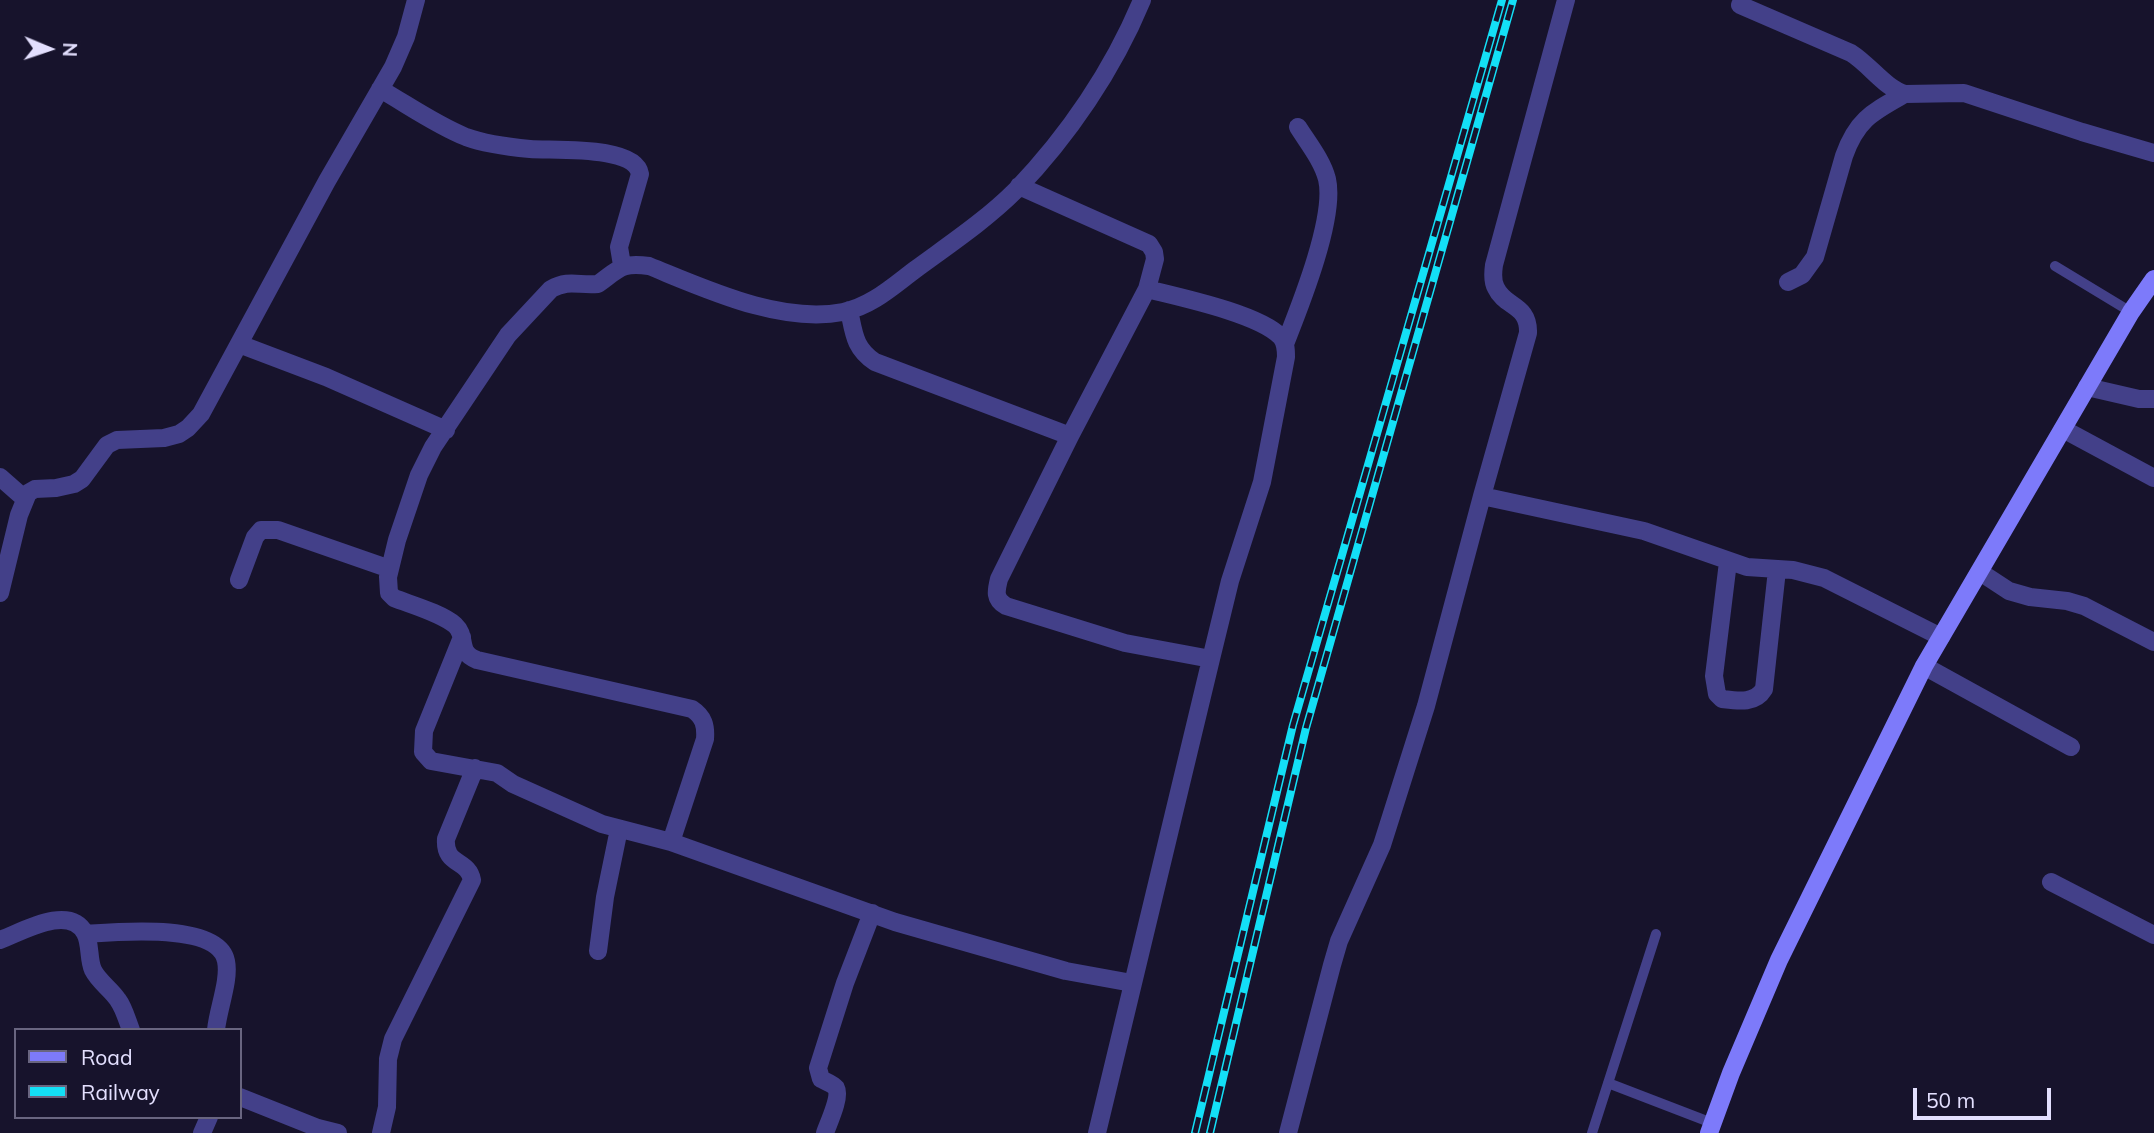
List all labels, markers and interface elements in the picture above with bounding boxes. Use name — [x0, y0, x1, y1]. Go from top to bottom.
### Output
north arrow — [14, 14, 84, 84]
text: N — [58, 42, 82, 57]
legend — [14, 1028, 242, 1119]
text: Road — [81, 1044, 132, 1070]
scale bar — [1916, 1074, 2054, 1118]
text: Railway — [81, 1079, 160, 1105]
text: 50 m — [1926, 1087, 1975, 1113]

